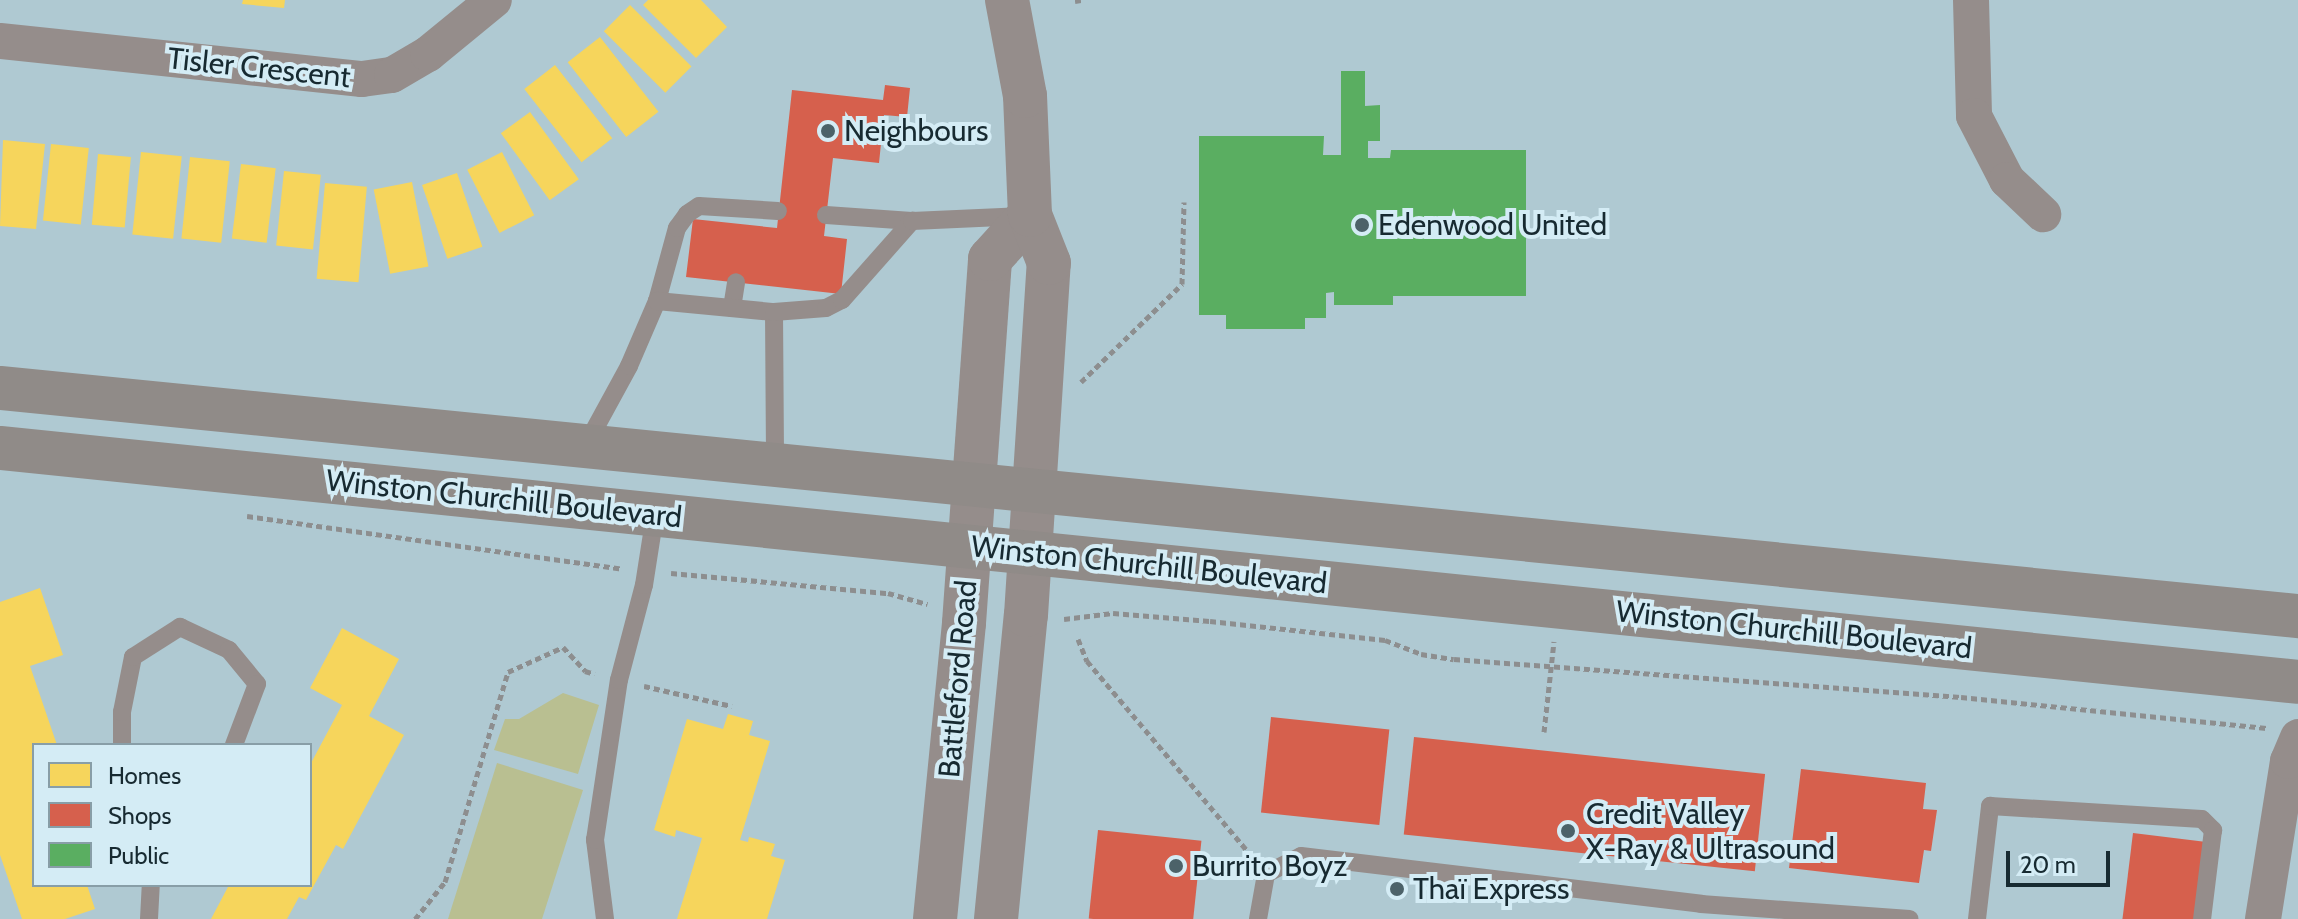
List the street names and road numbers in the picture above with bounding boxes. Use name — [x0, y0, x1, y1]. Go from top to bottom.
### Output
street label: Tisler Crescent — [166, 41, 352, 95]
street label: Winston Churchill Boulevard — [324, 462, 684, 536]
street label: Winston Churchill Boulevard — [969, 528, 1329, 602]
street label: Battleford Road — [931, 579, 985, 779]
street label: Winston Churchill Boulevard — [1614, 593, 1974, 667]

